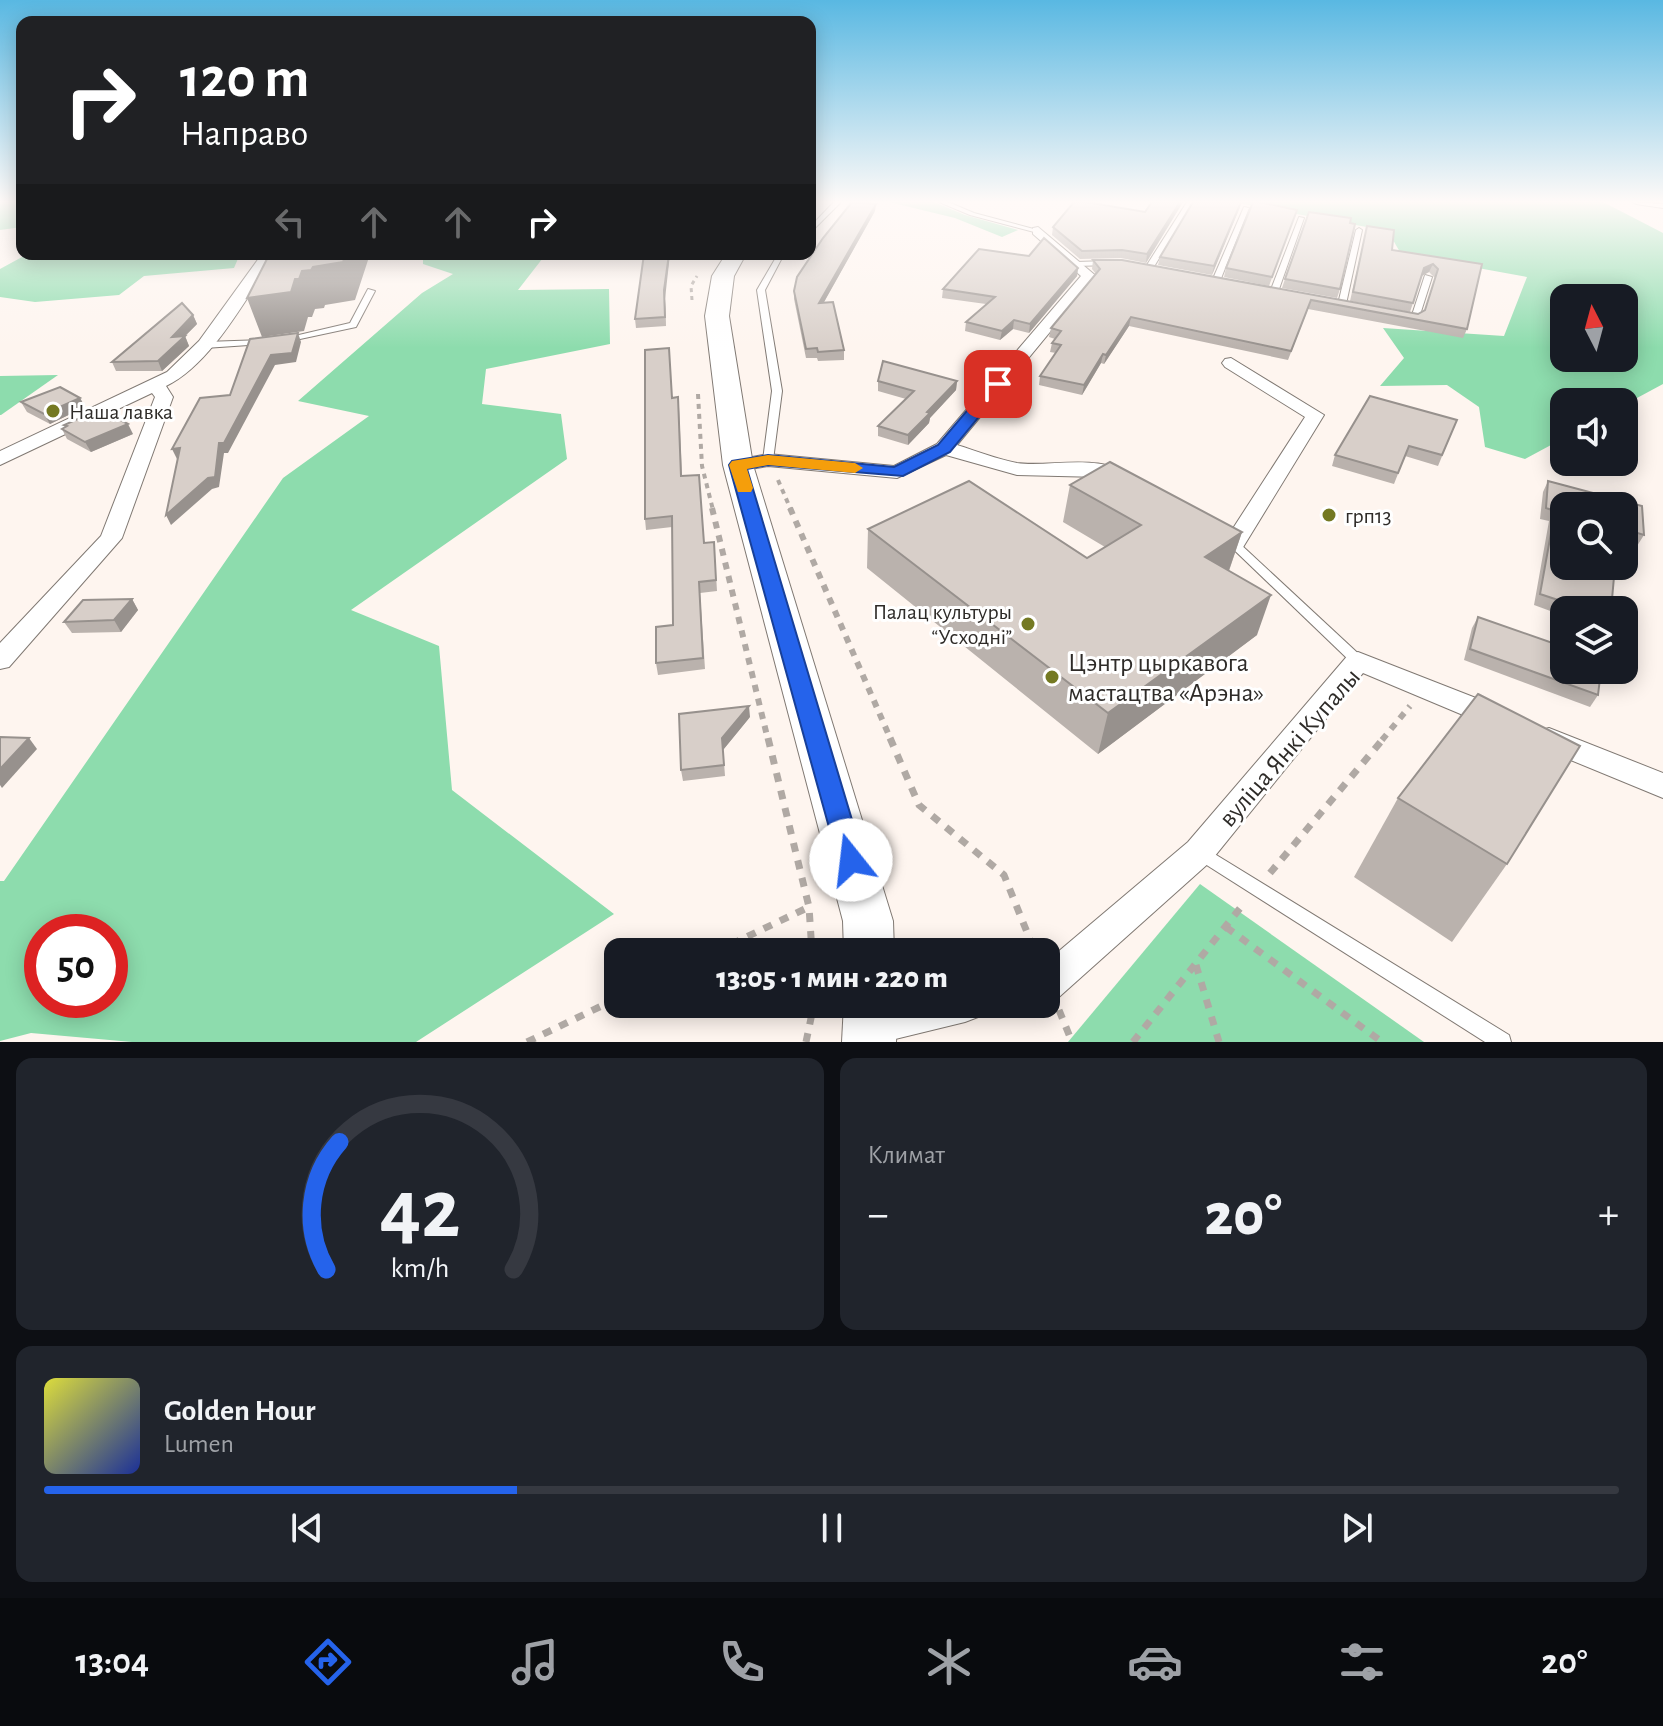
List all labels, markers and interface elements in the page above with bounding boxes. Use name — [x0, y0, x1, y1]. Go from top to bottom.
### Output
icon: right — [48, 48, 152, 152]
text: 120 m — [180, 51, 309, 107]
text: Направо — [180, 116, 308, 152]
icon: left — [268, 200, 312, 244]
icon: ahead — [352, 200, 396, 244]
icon: ahead — [436, 200, 480, 244]
icon: right — [520, 200, 564, 244]
north arrow — [1550, 284, 1638, 372]
map controls — [1550, 284, 1638, 684]
pin — [964, 350, 1032, 418]
icon: arrive — [976, 362, 1020, 406]
button: sound — [1550, 388, 1638, 476]
place label: Наша лавка — [69, 401, 173, 423]
marker: Наша лавка — [44, 402, 62, 420]
button: search — [1550, 492, 1638, 580]
place label: грп13 — [1345, 505, 1392, 527]
marker: грп13 — [1320, 506, 1338, 524]
button: layers — [1550, 596, 1638, 684]
place label: Палац культуры “Усходні” — [873, 601, 1012, 648]
marker: Палац культуры “Усходні” — [1019, 615, 1037, 633]
place label: Цэнтр цыркавога мастацтва «Арэна» — [1068, 650, 1264, 706]
street label: вуліца Янкі Купалы — [1214, 663, 1365, 832]
marker: Цэнтр цыркавога мастацтва «Арэна» — [1043, 668, 1061, 686]
position arrow — [809, 818, 893, 902]
speed limit sign: 50 — [24, 914, 128, 1018]
text: 13:05 · 1 мин · 220 m — [716, 963, 948, 993]
text: Климат — [868, 1142, 945, 1168]
text: 42 — [379, 1169, 460, 1253]
text: 20° — [1205, 1186, 1282, 1246]
text: − — [868, 1193, 889, 1237]
text: + — [1598, 1193, 1619, 1237]
text: km/h — [390, 1254, 449, 1283]
text: Golden Hour — [164, 1396, 316, 1426]
text: Lumen — [164, 1431, 234, 1457]
icon: previous — [285, 1506, 329, 1550]
icon: pause — [810, 1506, 854, 1550]
icon: next — [1335, 1506, 1379, 1550]
icon: directions — [300, 1634, 356, 1690]
icon: music — [507, 1634, 563, 1690]
icon: phone — [714, 1634, 770, 1690]
icon: climate — [921, 1634, 977, 1690]
icon: car — [1127, 1634, 1183, 1690]
icon: filters — [1334, 1634, 1390, 1690]
text: 13:04 — [75, 1644, 149, 1680]
text: 20° — [1541, 1644, 1588, 1680]

